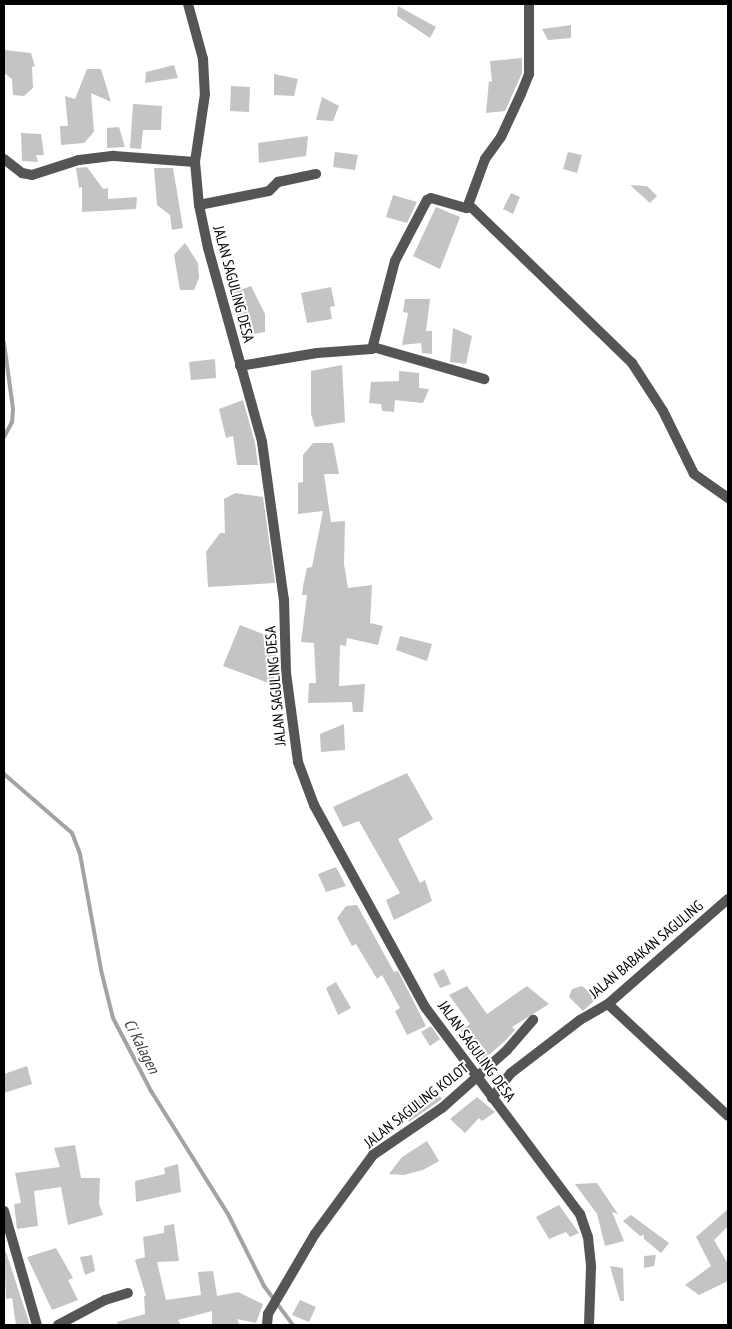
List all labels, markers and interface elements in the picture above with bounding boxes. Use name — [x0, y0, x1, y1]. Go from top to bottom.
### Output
street label: JALAN SAGULING DESA — [210, 224, 258, 344]
street label: JALAN SAGULING DESA — [261, 625, 289, 747]
street label: JALAN BABAKAN SAGULING — [586, 896, 706, 1002]
street label: JALAN SAGULING DESA — [434, 997, 520, 1105]
water label: Ci Kalagen — [120, 1015, 164, 1077]
street label: JALAN SAGULING KOLOT — [360, 1059, 472, 1151]

